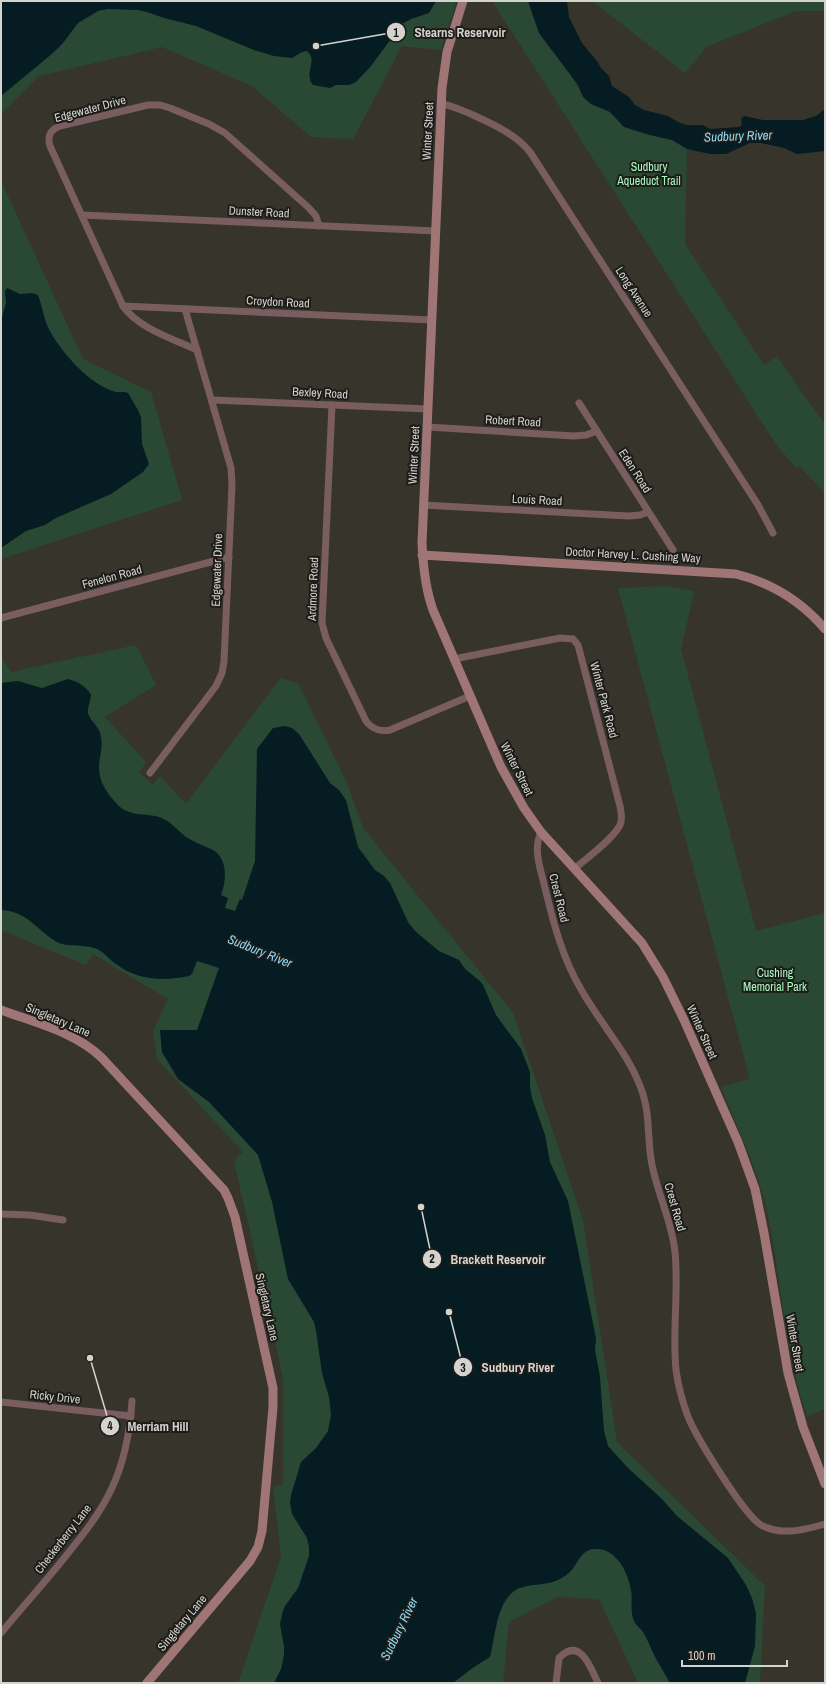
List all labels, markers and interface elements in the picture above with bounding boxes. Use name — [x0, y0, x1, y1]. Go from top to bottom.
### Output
callout: Stearns Reservoir — [386, 20, 513, 45]
text: Stearns Reservoir — [414, 24, 506, 41]
text: 1 — [393, 25, 399, 41]
street label: Edgewater Drive — [53, 92, 127, 126]
street label: Winter Street — [418, 101, 438, 160]
water label: Sudbury River — [704, 126, 773, 146]
park label: Sudbury Aqueduct Trail — [616, 159, 681, 189]
street label: Dunster Road — [228, 202, 290, 222]
street label: Long Avenue — [612, 264, 656, 320]
street label: Croydon Road — [246, 292, 310, 312]
street label: Bexley Road — [292, 384, 348, 402]
street label: Robert Road — [485, 412, 541, 430]
street label: Winter Street — [404, 425, 424, 484]
street label: Eden Road — [615, 446, 655, 496]
street label: Louis Road — [511, 491, 563, 509]
street label: Edgewater Drive — [208, 533, 226, 607]
street label: Doctor Harvey L. Cushing Way — [565, 543, 701, 567]
street label: Ardmore Road — [304, 557, 322, 622]
street label: Fenelon Road — [80, 561, 144, 593]
street label: Winter Park Road — [586, 660, 622, 740]
street label: Winter Street — [497, 740, 537, 799]
street label: Crest Road — [545, 872, 573, 924]
water label: Sudbury River — [225, 930, 295, 972]
park label: Cushing Memorial Park — [743, 965, 807, 995]
street label: Singletary Lane — [23, 999, 93, 1041]
street label: Winter Street — [683, 1002, 721, 1062]
street label: Crest Road — [660, 1181, 690, 1233]
callout: Brackett Reservoir — [422, 1247, 553, 1272]
text: 2 — [429, 1251, 435, 1267]
text: Brackett Reservoir — [451, 1251, 546, 1268]
street label: Singletary Lane — [251, 1272, 283, 1342]
street label: Winter Street — [782, 1313, 808, 1373]
callout: Sudbury River — [453, 1355, 562, 1380]
text: Sudbury River — [482, 1359, 555, 1376]
text: 3 — [460, 1360, 466, 1376]
street label: Ricky Drive — [29, 1386, 81, 1408]
callout: Merriam Hill — [100, 1414, 197, 1439]
text: 4 — [107, 1418, 113, 1434]
text: Merriam Hill — [127, 1418, 189, 1435]
street label: Checkerberry Lane — [31, 1501, 95, 1577]
street label: Singletary Lane — [154, 1591, 210, 1655]
water label: Sudbury River — [376, 1594, 422, 1663]
scale bar — [682, 1642, 787, 1668]
text: 100 m — [688, 1648, 715, 1664]

